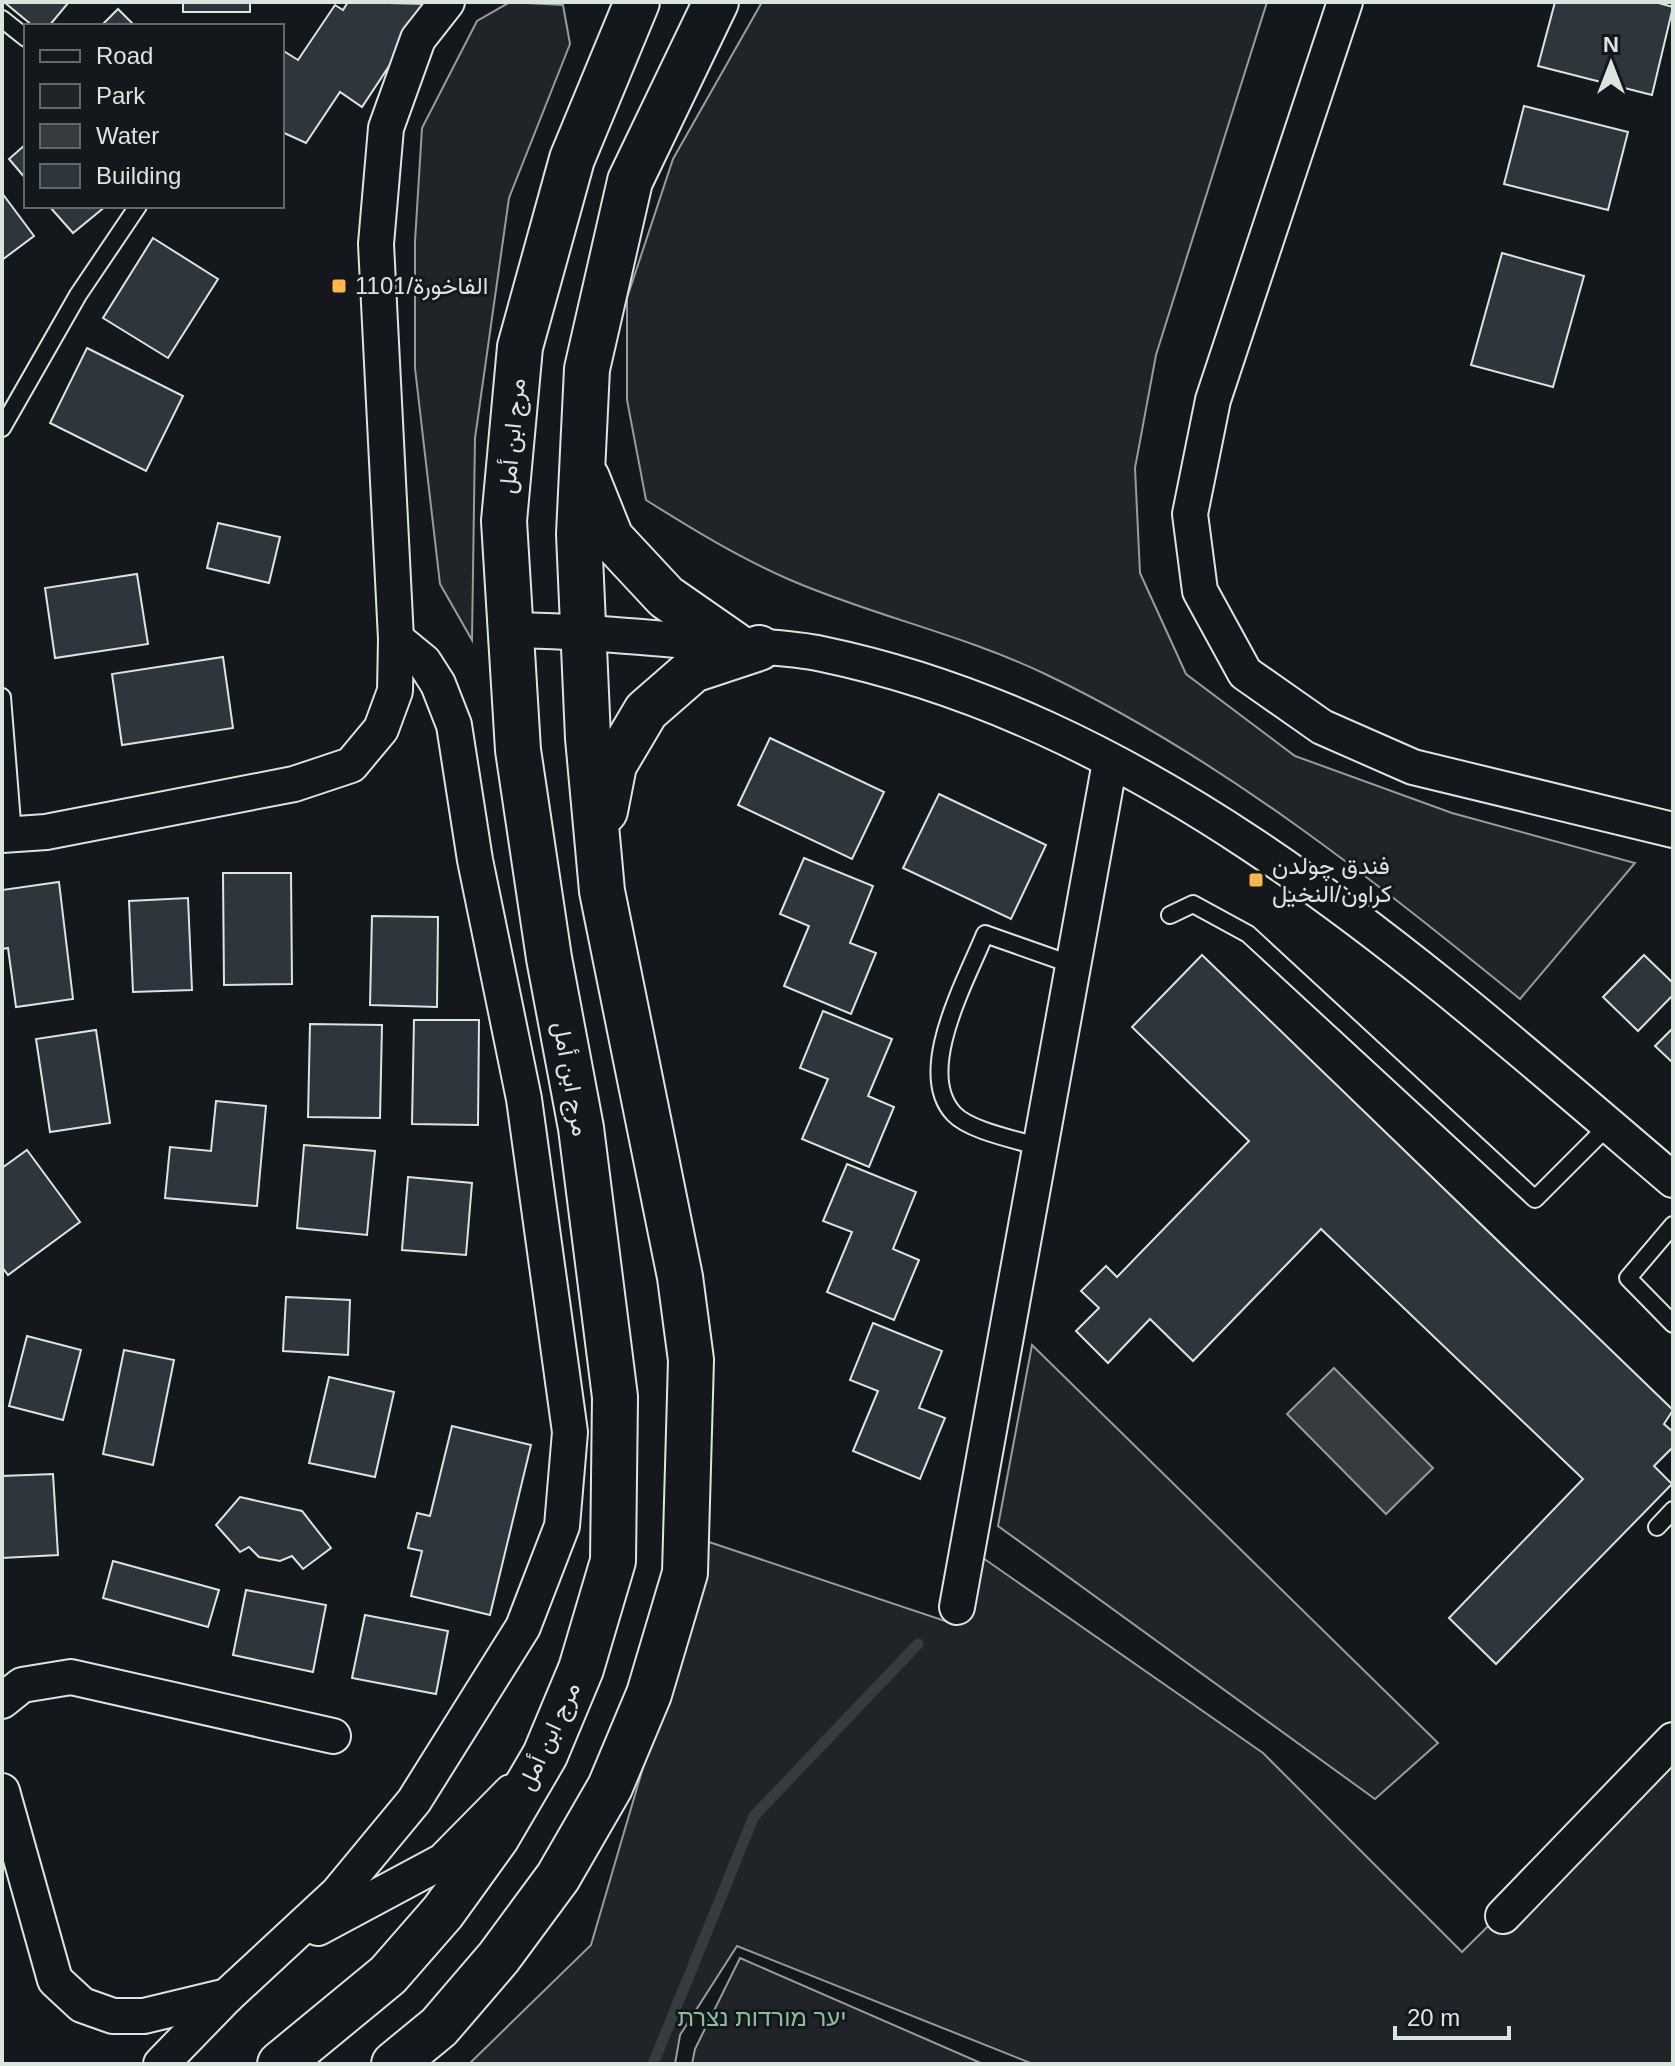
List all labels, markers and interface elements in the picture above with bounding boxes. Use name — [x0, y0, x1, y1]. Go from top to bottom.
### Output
legend — [24, 24, 284, 208]
north arrow — [1571, 24, 1651, 104]
text: N — [1603, 32, 1619, 57]
text: Road — [96, 42, 153, 69]
text: Park — [96, 82, 146, 109]
text: Water — [96, 122, 159, 149]
text: Building — [96, 162, 181, 189]
place label: الفاخورة/1101 — [355, 272, 488, 301]
marker: الفاخورة/1101 — [330, 277, 348, 295]
street label: مرج ابن أمل — [493, 377, 533, 495]
place label: فندق چولدن كراون/النخيل — [1272, 852, 1392, 909]
marker: فندق چولدن كراون/النخيل — [1247, 871, 1265, 889]
street label: مرج ابن أمل — [545, 1020, 595, 1139]
street label: مرج ابن أمل — [512, 1678, 588, 1795]
scale bar — [1395, 1990, 1509, 2040]
park label: יער מורדות נצרת — [677, 2004, 847, 2031]
text: 20 m — [1407, 2004, 1460, 2031]

